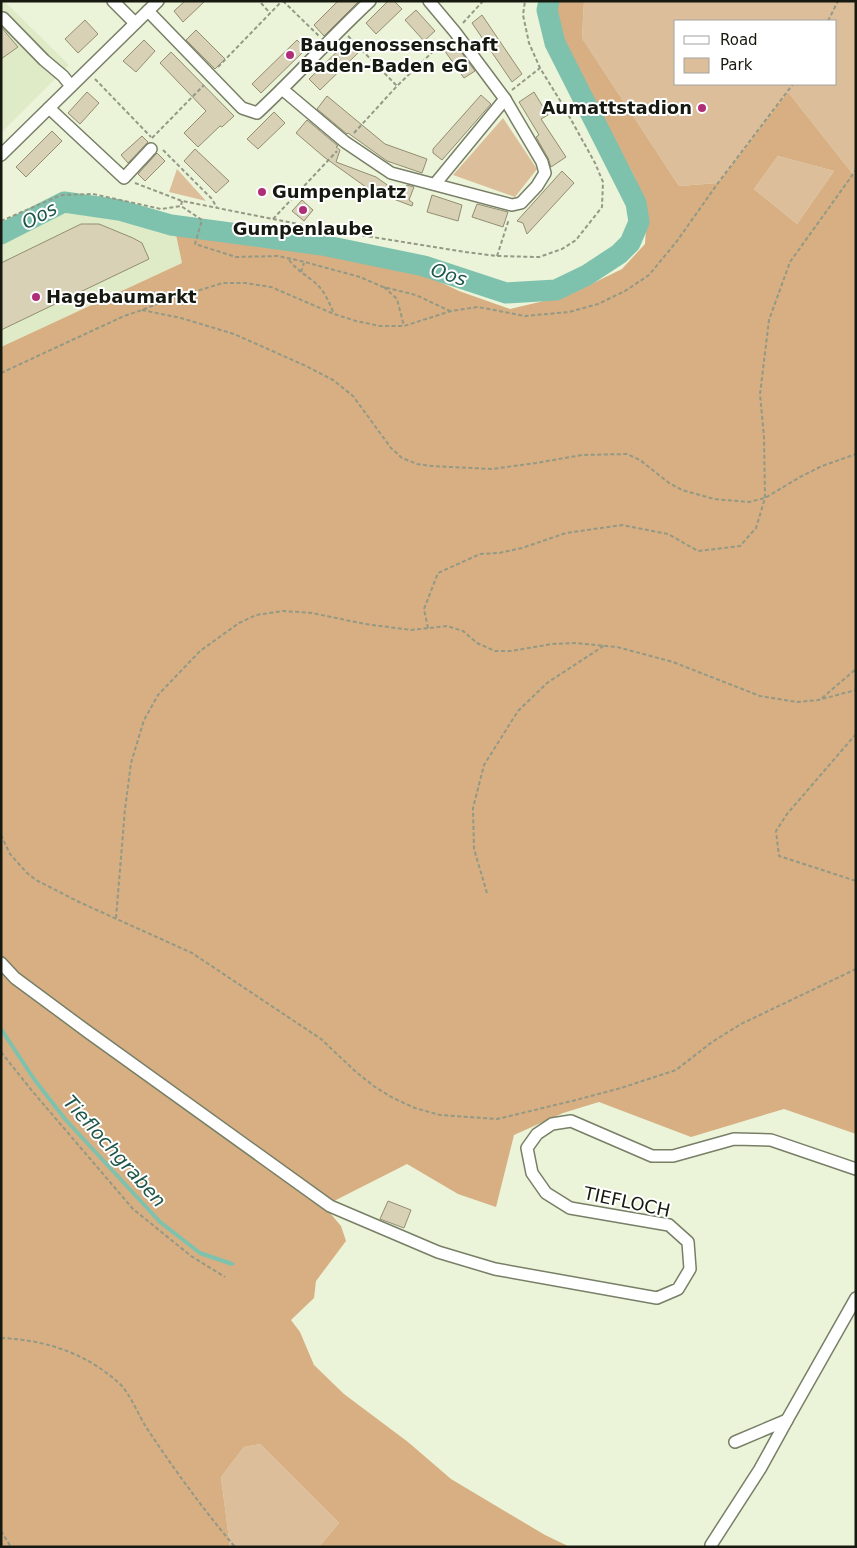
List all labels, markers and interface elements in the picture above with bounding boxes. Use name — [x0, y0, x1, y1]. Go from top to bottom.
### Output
legend — [674, 20, 837, 85]
text: Road — [720, 31, 758, 49]
place label: Baugenossenschaft Baden-Baden eG — [300, 34, 499, 76]
marker: Baugenossenschaft Baden-Baden eG — [284, 49, 296, 61]
text: Park — [720, 56, 753, 74]
place label: Aumattstadion — [541, 97, 692, 118]
marker: Aumattstadion — [696, 102, 708, 114]
place label: Gumpenplatz — [272, 181, 407, 202]
marker: Gumpenplatz — [256, 186, 268, 198]
water label: Oos — [18, 197, 60, 233]
marker: Gumpenlaube — [297, 204, 309, 216]
place label: Gumpenlaube — [233, 218, 373, 239]
water label: Oos — [428, 258, 470, 290]
place label: Hagebaumarkt — [46, 286, 197, 307]
marker: Hagebaumarkt — [30, 291, 42, 303]
water label: Tieflochgraben — [59, 1091, 171, 1211]
street label: TIEFLOCH — [581, 1182, 672, 1221]

